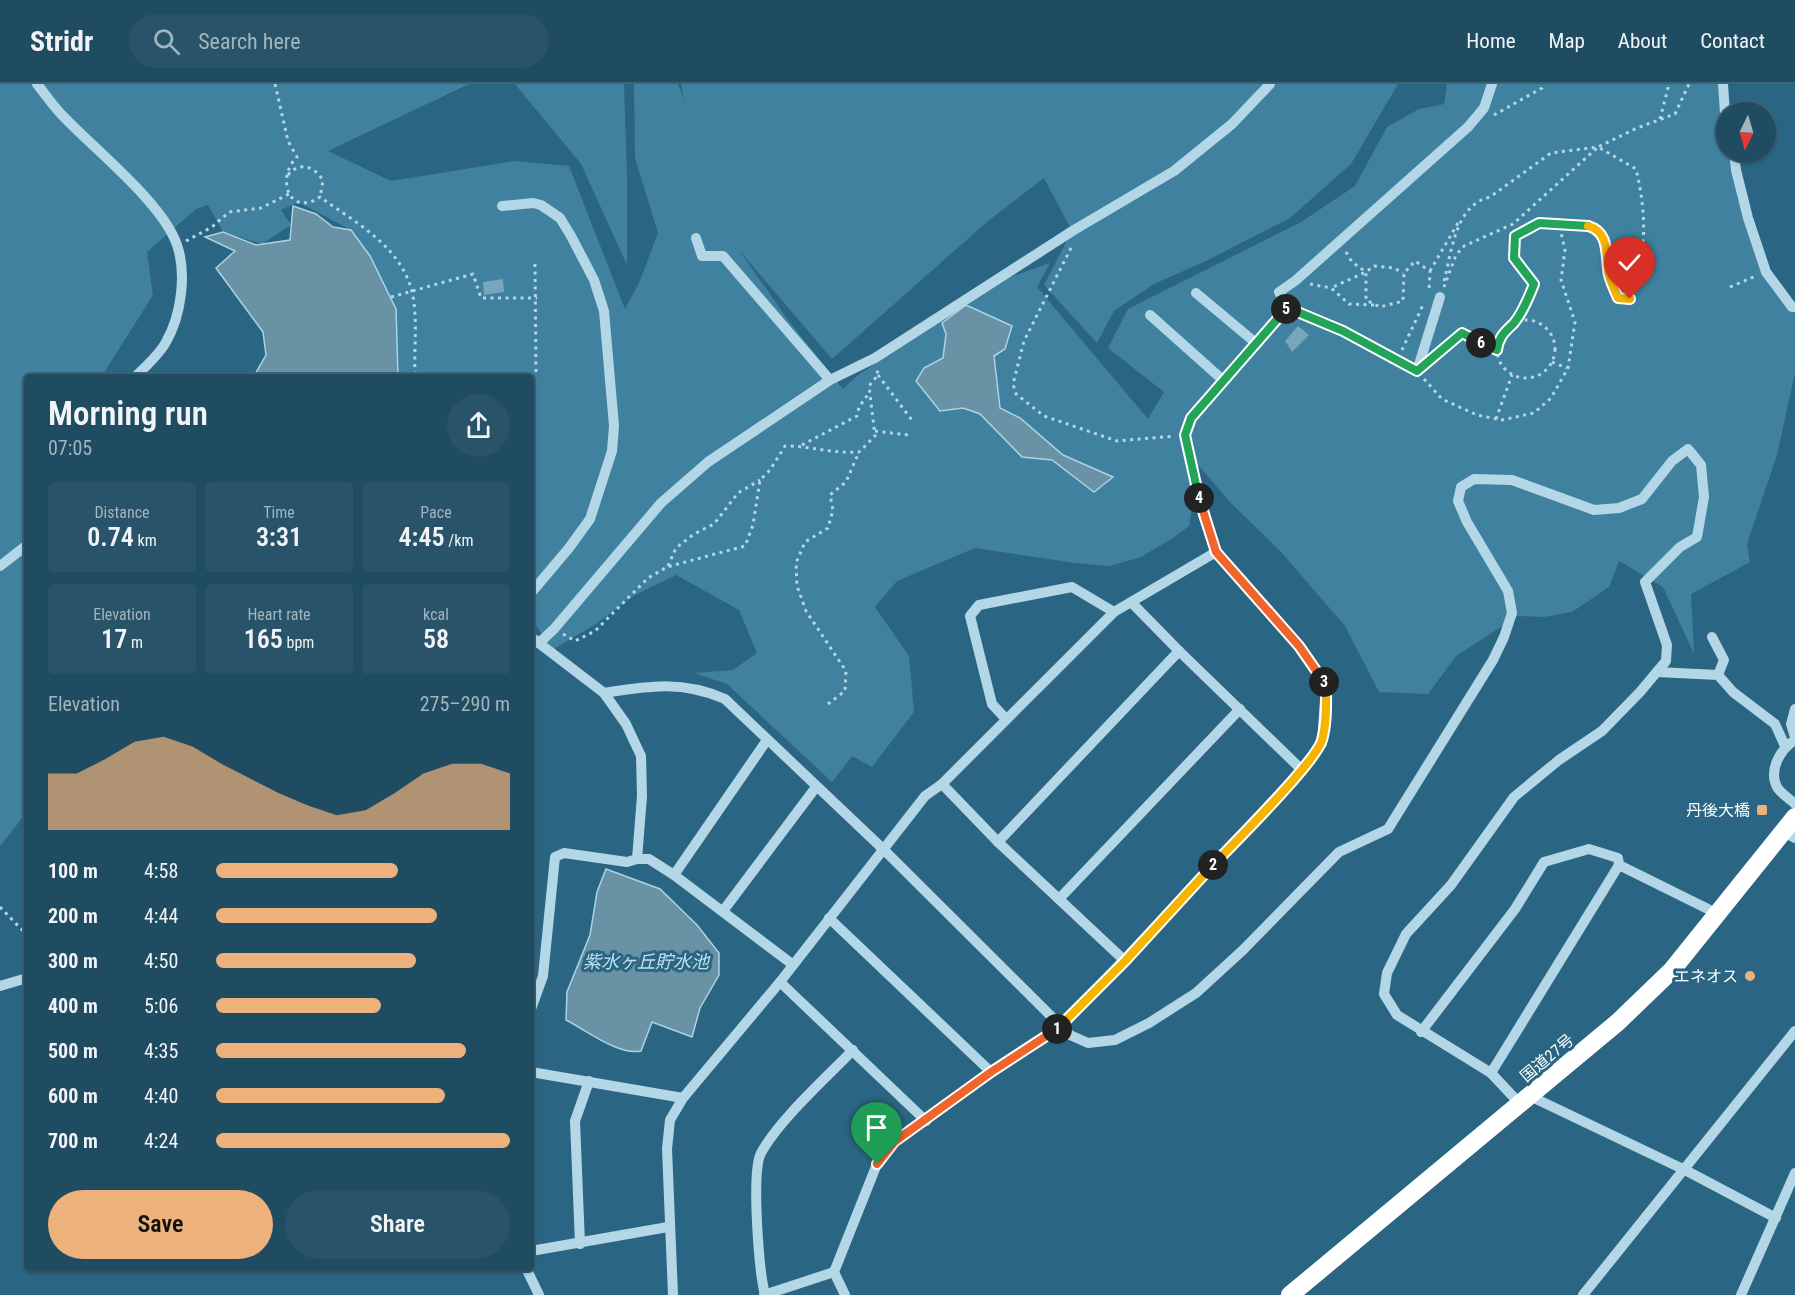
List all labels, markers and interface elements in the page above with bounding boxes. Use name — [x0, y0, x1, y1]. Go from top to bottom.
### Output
search box — [129, 14, 549, 68]
text: Stridr — [30, 25, 93, 58]
icon: search — [150, 25, 183, 58]
text: Search here — [198, 29, 301, 54]
text: Home — [1466, 29, 1516, 53]
text: Map — [1549, 29, 1585, 53]
text: About — [1618, 29, 1667, 53]
text: Contact — [1700, 29, 1765, 53]
north arrow — [1716, 102, 1776, 162]
map controls — [1716, 102, 1776, 162]
pin — [1604, 237, 1655, 299]
icon: check — [1613, 246, 1646, 279]
pin: 5 — [1271, 294, 1301, 324]
text: 5 — [1282, 299, 1290, 318]
pin: 6 — [1466, 328, 1496, 358]
text: 6 — [1477, 333, 1485, 352]
text: Morning run — [48, 394, 208, 433]
button: share — [447, 394, 510, 457]
text: 07:05 — [48, 436, 92, 460]
pin: 4 — [1184, 483, 1214, 513]
text: 4 — [1195, 488, 1203, 507]
text: Distance — [94, 503, 150, 522]
text: Time — [263, 503, 295, 522]
text: Pace — [420, 503, 452, 522]
text: 0.74 — [87, 522, 134, 552]
text: 3:31 — [256, 522, 302, 552]
text: 4:45 — [399, 522, 445, 552]
text: km — [134, 531, 157, 550]
text: /km — [445, 531, 473, 550]
text: Elevation — [93, 605, 151, 624]
text: Heart rate — [247, 605, 311, 624]
text: kcal — [423, 605, 449, 624]
text: 17 — [101, 624, 127, 654]
text: 165 — [244, 624, 283, 654]
text: 58 — [423, 624, 449, 654]
text: m — [127, 633, 143, 652]
text: bpm — [283, 633, 314, 652]
pin: 3 — [1309, 667, 1339, 697]
text: 3 — [1320, 672, 1328, 691]
text: Elevation — [48, 692, 120, 716]
text: 275–290 m — [420, 692, 510, 716]
place label: 丹後大橋 — [1686, 801, 1750, 820]
marker: 丹後大橋 — [1755, 803, 1769, 817]
pin: 2 — [1198, 850, 1228, 880]
text: 2 — [1209, 855, 1217, 874]
text: 100 m — [48, 859, 98, 883]
text: 4:58 — [144, 859, 178, 883]
text: 200 m — [48, 904, 98, 928]
text: 4:44 — [144, 904, 178, 928]
text: 300 m — [48, 949, 98, 973]
text: 4:50 — [144, 949, 178, 973]
water label: 紫水ヶ丘貯水池 — [583, 951, 711, 972]
place label: エネオス — [1674, 967, 1738, 986]
marker: エネオス — [1743, 969, 1757, 983]
text: 400 m — [48, 994, 98, 1018]
text: 5:06 — [144, 994, 178, 1018]
pin: 1 — [1042, 1014, 1072, 1044]
text: 1 — [1053, 1019, 1061, 1038]
street label: 国道27号 — [1516, 1030, 1578, 1086]
text: 500 m — [48, 1039, 98, 1063]
text: 4:35 — [144, 1039, 178, 1063]
text: 600 m — [48, 1084, 98, 1108]
text: 4:40 — [144, 1084, 178, 1108]
pin — [851, 1102, 902, 1164]
icon: arrive — [860, 1111, 893, 1144]
text: 700 m — [48, 1129, 98, 1153]
text: 4:24 — [144, 1129, 178, 1153]
button: Save — [48, 1190, 273, 1259]
button: Share — [285, 1190, 510, 1259]

